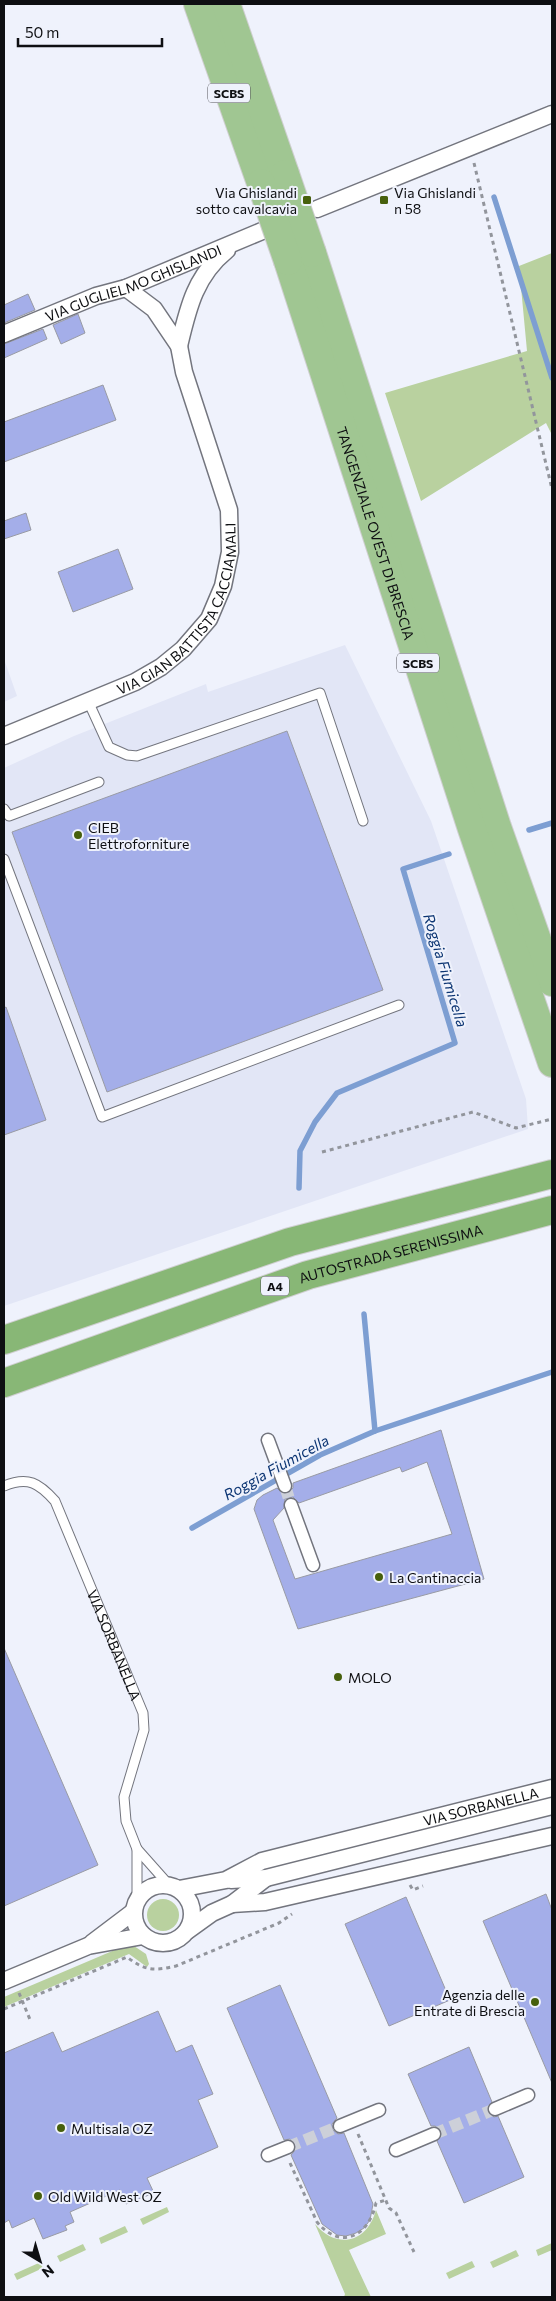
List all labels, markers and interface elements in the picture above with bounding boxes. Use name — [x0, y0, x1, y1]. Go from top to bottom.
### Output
scale bar — [18, 15, 161, 47]
text: 50 m — [25, 23, 59, 41]
road number: SCBS — [208, 84, 250, 102]
place label: Via Ghislandi sotto cavalcavia — [196, 184, 297, 217]
place label: Via Ghislandi n 58 — [394, 184, 476, 217]
marker: Via Ghislandi sotto cavalcavia — [301, 194, 313, 206]
marker: Via Ghislandi n 58 — [378, 194, 390, 206]
street label: VIA GUGLIELMO GHISLANDI — [43, 241, 224, 325]
street label: TANGENZIALE OVEST DI BRESCIA — [334, 424, 419, 642]
street label: VIA GIAN BATTISTA CACCIAMALI — [114, 523, 239, 697]
road number: SCBS — [397, 654, 439, 672]
place label: CIEB Elettroforniture — [88, 819, 189, 852]
marker: CIEB Elettroforniture — [72, 829, 84, 841]
water label: Roggia Fiumicella — [420, 911, 472, 1029]
street label: AUTOSTRADA SERENISSIMA — [296, 1220, 485, 1286]
road number: A4 — [261, 1276, 289, 1295]
water label: Roggia Fiumicella — [220, 1430, 332, 1503]
place label: La Cantinaccia — [389, 1569, 481, 1586]
marker: La Cantinaccia — [373, 1571, 385, 1583]
street label: VIA SORBANELLA — [84, 1587, 145, 1703]
place label: MOLO — [348, 1669, 392, 1686]
marker: MOLO — [332, 1671, 344, 1683]
street label: VIA SORBANELLA — [421, 1783, 540, 1829]
place label: Agenzia delle Entrate di Brescia — [414, 1986, 525, 2019]
marker: Agenzia delle Entrate di Brescia — [529, 1996, 541, 2008]
place label: Multisala OZ — [71, 2120, 153, 2137]
marker: Multisala OZ — [55, 2122, 67, 2134]
place label: Old Wild West OZ — [48, 2188, 162, 2205]
marker: Old Wild West OZ — [32, 2190, 44, 2202]
north arrow — [15, 2236, 65, 2286]
text: N — [39, 2262, 58, 2282]

